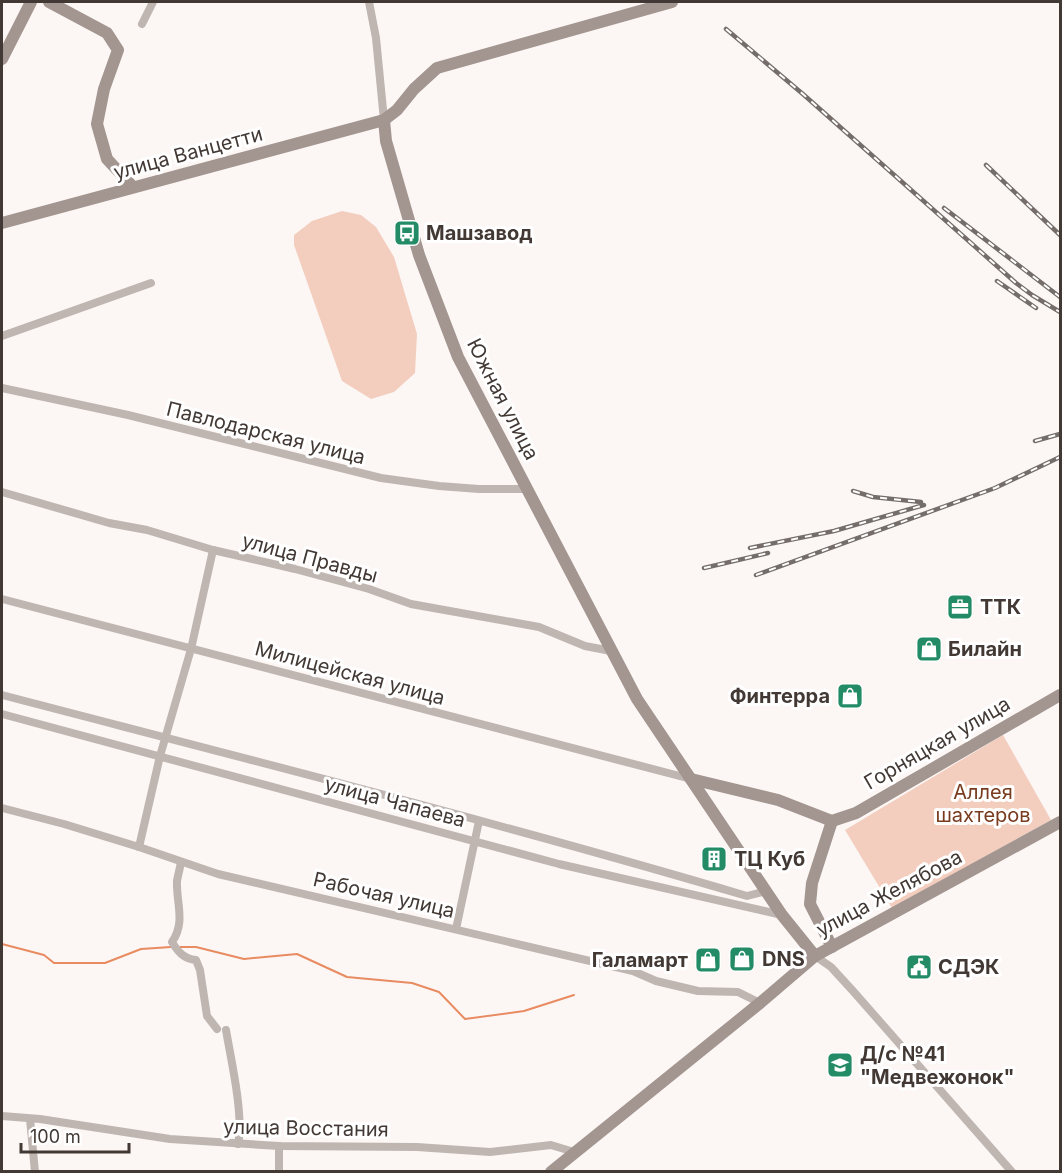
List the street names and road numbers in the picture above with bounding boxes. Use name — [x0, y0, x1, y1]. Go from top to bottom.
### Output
street label: улица Ванцетти — [111, 122, 265, 184]
street label: Южная улица — [462, 334, 544, 464]
street label: Павлодарская улица — [164, 397, 368, 469]
street label: улица Правды — [239, 528, 381, 588]
street label: Милицейская улица — [252, 636, 448, 710]
street label: Горняцкая улица — [860, 691, 1014, 795]
street label: улица Чапаева — [322, 772, 468, 832]
street label: улица Желябова — [812, 844, 966, 942]
street label: Рабочая улица — [311, 867, 457, 923]
street label: улица Восстания — [223, 1115, 389, 1141]

